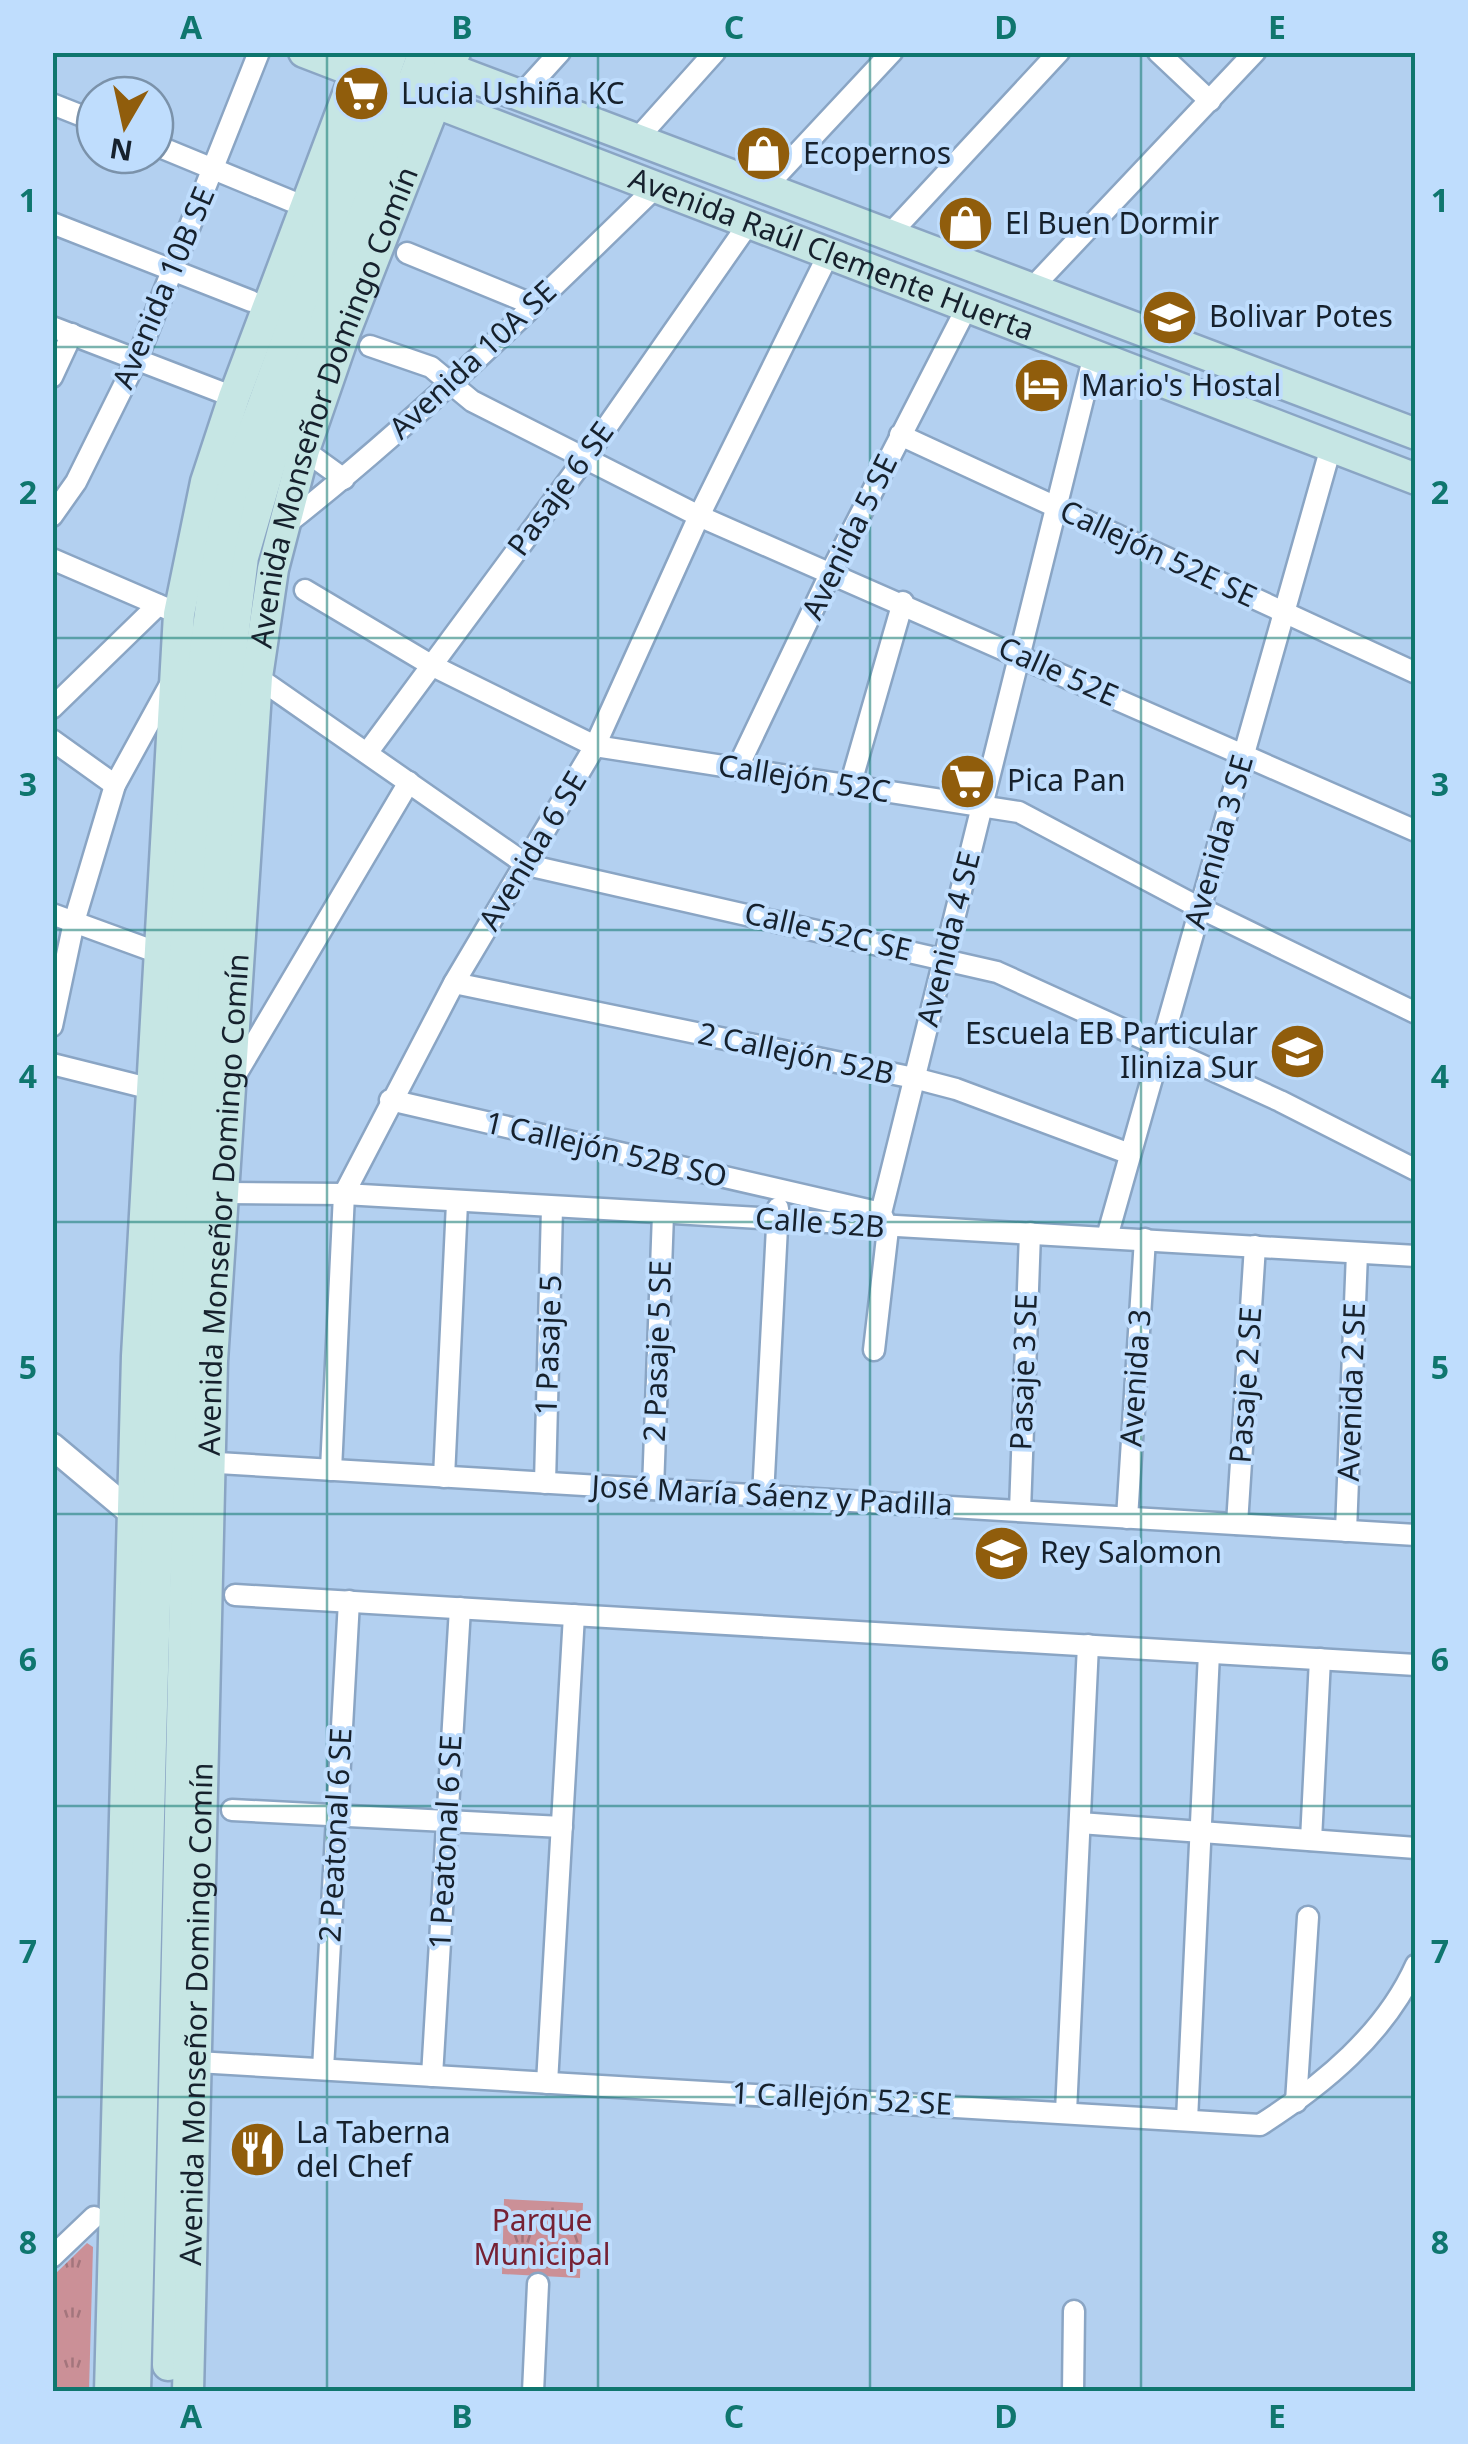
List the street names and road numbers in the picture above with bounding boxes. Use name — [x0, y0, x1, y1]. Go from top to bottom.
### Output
street label: Avenida Raúl Clemente Huerta — [624, 157, 1040, 350]
street label: Avenida Monseñor Domingo Comín — [240, 160, 427, 650]
street label: Avenida 10B SE — [102, 180, 224, 395]
street label: Avenida 10A SE — [379, 271, 565, 447]
street label: Pasaje 6 SE — [497, 413, 622, 564]
street label: Avenida 5 SE — [791, 447, 906, 626]
street label: Callejón 52E SE — [1054, 489, 1264, 616]
street label: Calle 52E — [992, 626, 1125, 715]
street label: Callejón 52C — [715, 744, 893, 811]
street label: Avenida 3 SE — [1173, 750, 1262, 933]
street label: Avenida 6 SE — [468, 763, 595, 937]
street label: Avenida 4 SE — [906, 847, 989, 1030]
street label: Calle 52C SE — [741, 891, 916, 970]
street label: Avenida Monseñor Domingo Comín — [188, 952, 258, 1456]
street label: 2 Callejón 52B — [695, 1012, 898, 1093]
street label: 1 Callejón 52B SO — [481, 1101, 731, 1196]
street label: Calle 52B — [754, 1197, 886, 1246]
street label: 2 Pasaje 5 SE — [633, 1259, 680, 1442]
street label: 1 Pasaje 5 — [525, 1274, 570, 1416]
street label: Pasaje 3 SE — [999, 1293, 1046, 1451]
street label: Avenida 2 SE — [1327, 1302, 1374, 1482]
street label: Pasaje 2 SE — [1219, 1305, 1270, 1465]
street label: Avenida 3 — [1109, 1308, 1160, 1448]
street label: José María Sáenz y Padilla — [588, 1464, 954, 1524]
street label: 2 Peatonal 6 SE — [308, 1727, 361, 1943]
street label: 1 Peatonal 6 SE — [418, 1734, 471, 1950]
street label: Avenida Monseñor Domingo Comín — [169, 1762, 222, 2266]
street label: 1 Callejón 52 SE — [731, 2071, 953, 2124]

